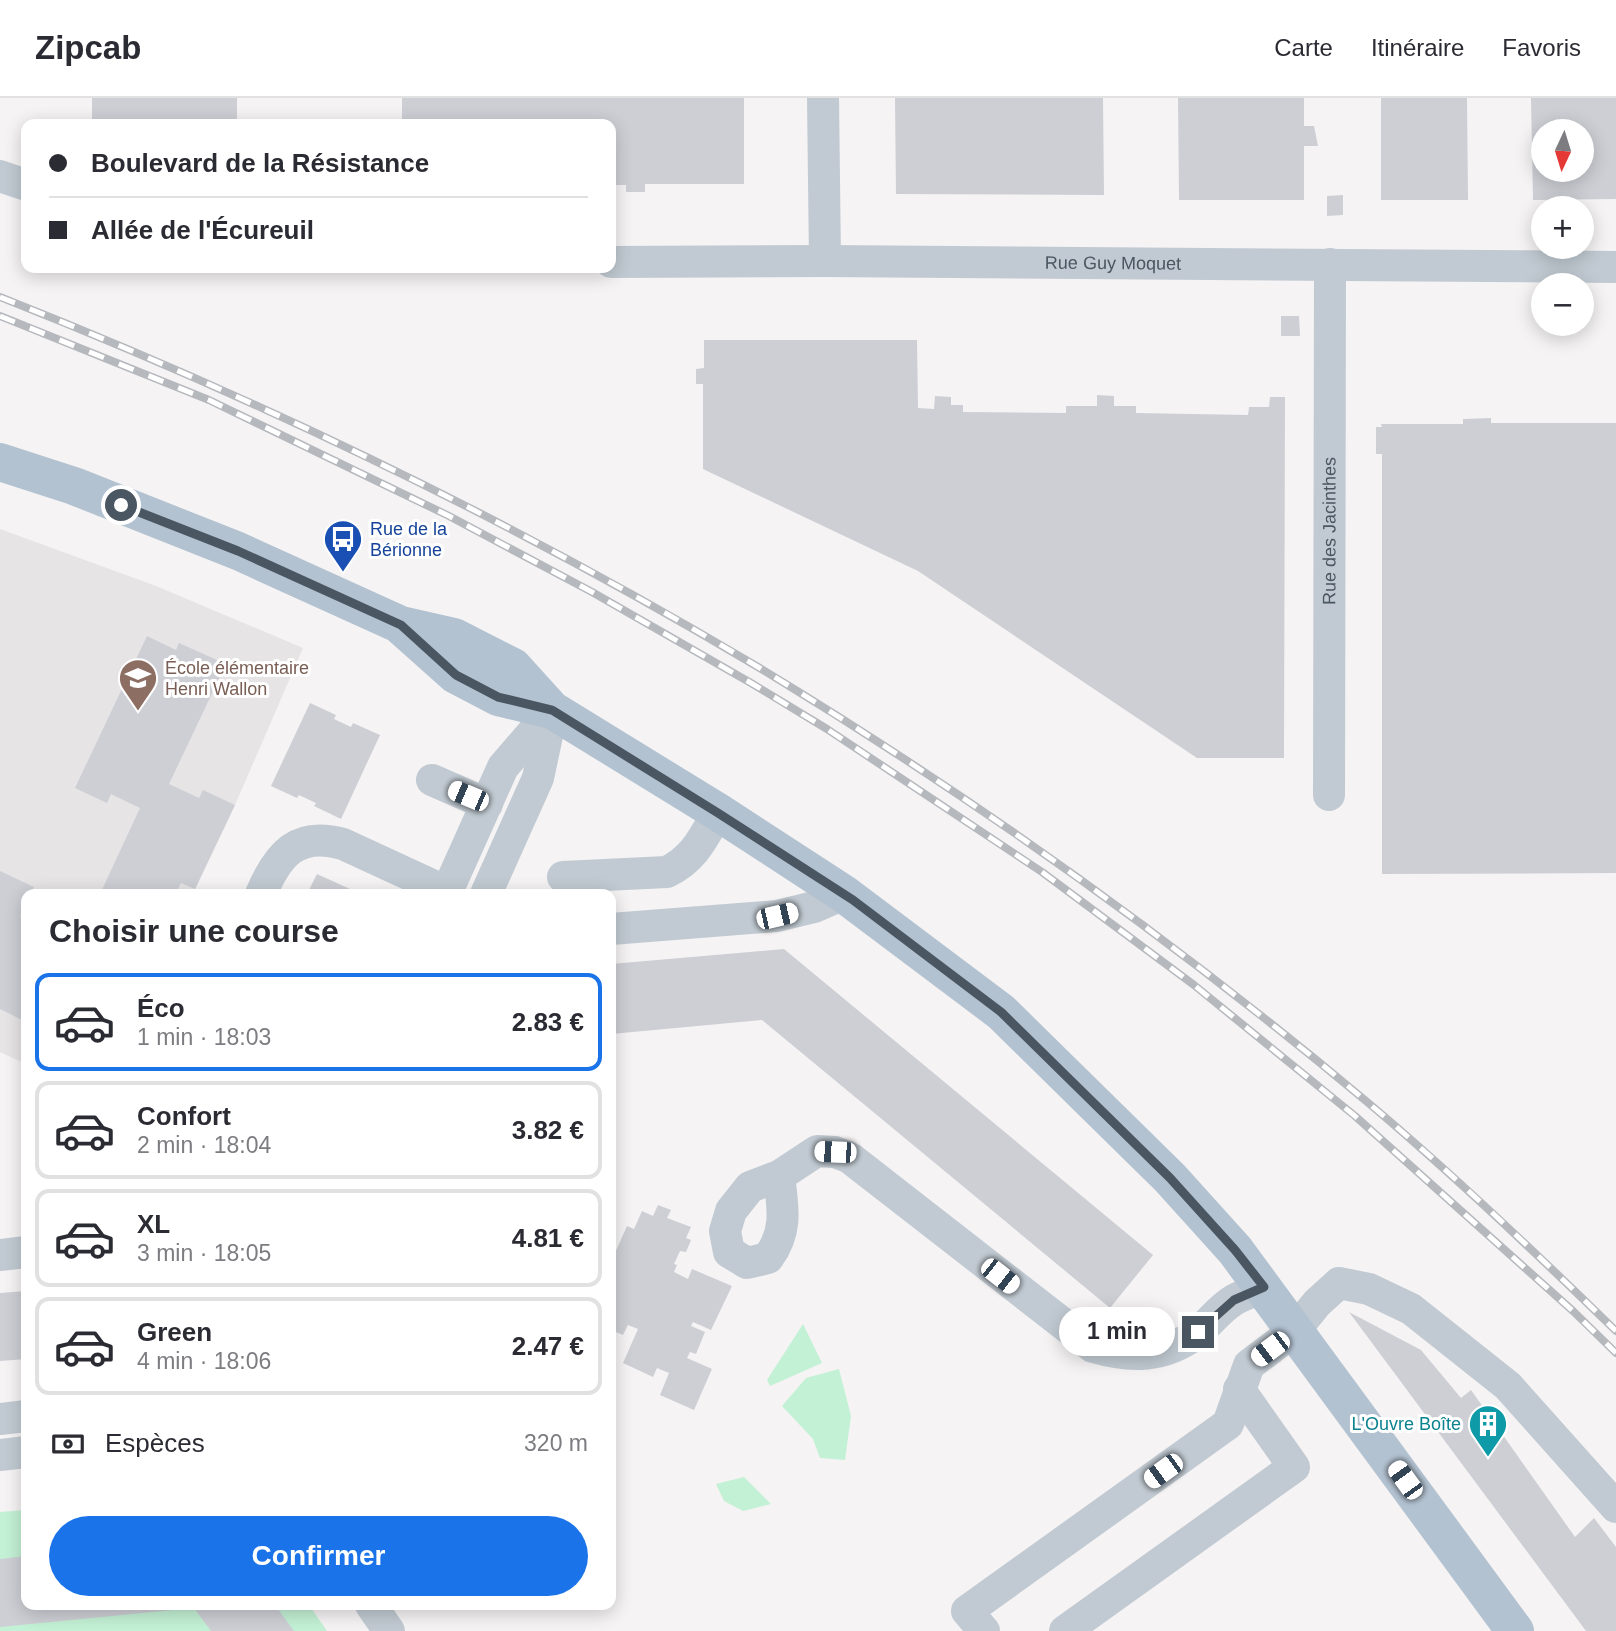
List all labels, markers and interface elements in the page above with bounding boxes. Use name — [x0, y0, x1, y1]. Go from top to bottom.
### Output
text: Zipcab — [35, 29, 141, 66]
text: Carte — [1274, 34, 1333, 61]
text: Itinéraire — [1371, 34, 1464, 61]
text: Favoris — [1502, 34, 1581, 61]
north arrow — [1531, 119, 1594, 182]
map controls — [1531, 119, 1594, 336]
text: Boulevard de la Résistance — [91, 148, 429, 178]
button: + — [1531, 196, 1594, 259]
text: Allée de l'Écureuil — [91, 215, 314, 245]
street label: Rue Guy Moquet — [1045, 253, 1181, 274]
button: − — [1531, 273, 1594, 336]
street label: Rue des Jacinthes — [1319, 457, 1340, 605]
route start — [105, 489, 137, 521]
bus stop icon: Rue de la Bérionne — [322, 518, 364, 573]
place label: Rue de la Bérionne — [370, 519, 448, 560]
school or university icon: École élémentaire Henri Wallon — [117, 657, 159, 712]
place label: École élémentaire Henri Wallon — [165, 658, 309, 699]
car — [445, 778, 492, 814]
car — [755, 901, 800, 931]
text: Choisir une course — [49, 913, 339, 949]
icon: car — [53, 991, 116, 1054]
text: Éco — [137, 993, 185, 1023]
text: 2.83 € — [512, 1007, 584, 1037]
text: 1 min · 18:03 — [137, 1024, 271, 1050]
icon: car — [53, 1099, 116, 1162]
text: Confort — [137, 1101, 231, 1131]
text: 3.82 € — [512, 1115, 584, 1145]
text: 2 min · 18:04 — [137, 1132, 271, 1158]
car — [814, 1141, 857, 1163]
icon: car — [53, 1207, 116, 1270]
text: XL — [137, 1209, 170, 1239]
text: 4.81 € — [512, 1223, 584, 1253]
text: 3 min · 18:05 — [137, 1240, 271, 1266]
car — [977, 1255, 1024, 1297]
callout: 1 min — [1058, 1308, 1174, 1356]
icon: car — [53, 1315, 116, 1378]
route end — [1182, 1316, 1214, 1348]
text: Green — [137, 1317, 212, 1347]
text: 1 min — [1087, 1318, 1147, 1344]
car — [1247, 1328, 1294, 1370]
text: 2.47 € — [512, 1331, 584, 1361]
text: 4 min · 18:06 — [137, 1348, 271, 1374]
building icon: L'Ouvre Boîte — [1467, 1403, 1509, 1458]
place label: L'Ouvre Boîte — [1352, 1414, 1461, 1434]
icon: cash — [49, 1425, 87, 1463]
text: Espèces — [105, 1428, 205, 1458]
text: 320 m — [524, 1430, 588, 1456]
car — [1140, 1450, 1187, 1492]
car — [1385, 1457, 1426, 1503]
button: Confirmer — [49, 1516, 588, 1596]

